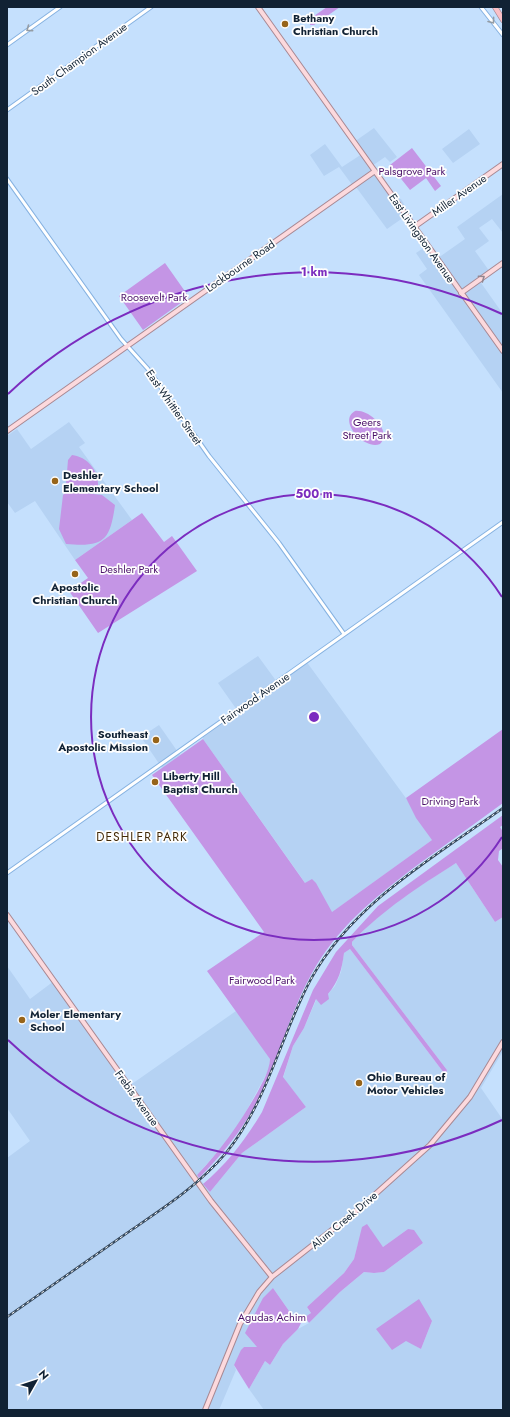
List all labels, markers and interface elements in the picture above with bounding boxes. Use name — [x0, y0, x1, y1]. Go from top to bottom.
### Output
place label: Bethany Christian Church — [293, 10, 378, 39]
one-way arrow — [487, 17, 494, 24]
street label: South Champion Avenue — [28, 18, 131, 99]
marker: Bethany Christian Church — [280, 19, 290, 29]
one-way arrow — [26, 24, 33, 32]
park label: Palsgrove Park — [379, 163, 446, 179]
street label: Miller Avenue — [428, 170, 490, 220]
street label: East Livingston Avenue — [385, 190, 459, 286]
street label: Lockbourne Road — [202, 236, 278, 296]
text: 1 km — [301, 263, 327, 281]
one-way arrow — [478, 275, 485, 283]
park label: Roosevelt Park — [121, 289, 187, 305]
street label: East Whittier Street — [142, 366, 206, 448]
park label: Geers Street Park — [342, 414, 392, 443]
place label: Deshler Elementary School — [63, 467, 158, 496]
marker: Deshler Elementary School — [50, 476, 60, 486]
text: 500 m — [295, 485, 333, 503]
park label: Deshler Park — [100, 561, 158, 577]
marker: Apostolic Christian Church — [70, 569, 80, 579]
place label: Apostolic Christian Church — [33, 579, 117, 608]
street label: Fairwood Avenue — [217, 668, 293, 728]
centre of rings — [307, 710, 321, 724]
place label: Southeast Apostolic Mission — [57, 726, 148, 755]
marker: Southeast Apostolic Mission — [151, 735, 161, 745]
place label: Liberty Hill Baptist Church — [163, 768, 238, 797]
marker: Liberty Hill Baptist Church — [150, 777, 160, 787]
park label: Driving Park — [422, 793, 479, 809]
district label: DESHLER PARK — [96, 828, 188, 846]
park label: Fairwood Park — [229, 972, 295, 988]
place label: Moler Elementary School — [30, 1006, 121, 1035]
marker: Moler Elementary School — [17, 1015, 27, 1025]
street label: Frebis Avenue — [111, 1067, 163, 1130]
place label: Ohio Bureau of Motor Vehicles — [367, 1069, 446, 1098]
marker: Ohio Bureau of Motor Vehicles — [354, 1078, 364, 1088]
street label: Alum Creek Drive — [307, 1187, 381, 1253]
park label: Agudas Achim — [238, 1309, 306, 1325]
north arrow — [16, 1361, 56, 1401]
text: N — [35, 1366, 53, 1383]

